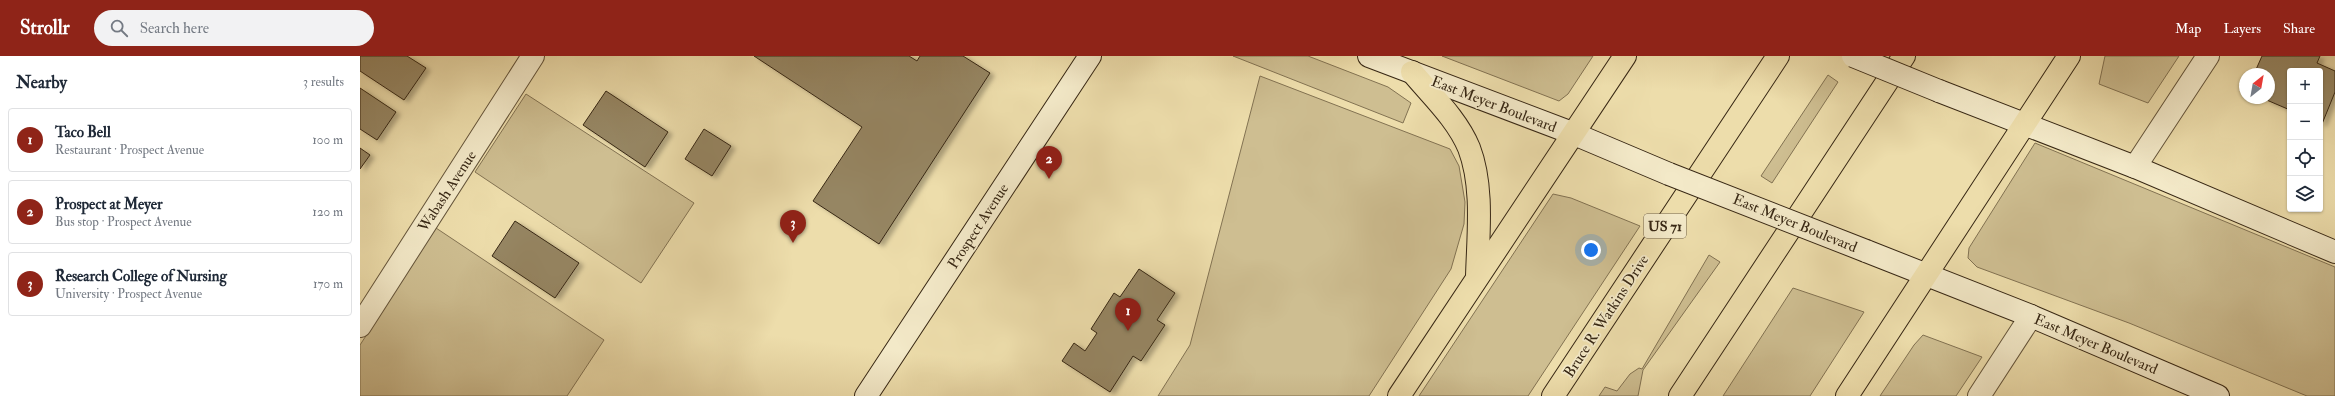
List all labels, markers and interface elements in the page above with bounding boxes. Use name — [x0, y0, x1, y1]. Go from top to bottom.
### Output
search box — [94, 10, 374, 46]
text: Strollr — [20, 16, 70, 40]
icon: search — [108, 17, 130, 39]
text: Search here — [140, 19, 209, 38]
text: Map — [2175, 20, 2201, 37]
text: Layers — [2223, 20, 2261, 37]
text: Share — [2283, 20, 2315, 37]
north arrow — [2239, 68, 2275, 104]
map controls — [2287, 68, 2323, 212]
button: + — [2287, 68, 2323, 104]
text: Nearby — [16, 72, 67, 93]
street label: East Meyer Boulevard — [1429, 72, 1560, 137]
text: 3 results — [303, 74, 344, 90]
button: − — [2287, 104, 2323, 140]
text: Taco Bell — [55, 123, 111, 142]
text: 1 — [28, 132, 32, 148]
text: 100 m — [312, 132, 343, 148]
button: locate — [2287, 140, 2323, 176]
text: Restaurant · Prospect Avenue — [55, 142, 204, 158]
pin: 2 — [1036, 146, 1062, 179]
street label: Wabash Avenue — [414, 147, 481, 236]
button: layers — [2287, 176, 2323, 212]
street label: Prospect Avenue — [944, 180, 1014, 273]
street label: East Meyer Boulevard — [1730, 190, 1860, 257]
text: Prospect at Meyer — [55, 195, 163, 214]
text: 2 — [27, 204, 33, 220]
text: 120 m — [312, 204, 343, 220]
pin: 3 — [780, 210, 806, 243]
text: Bus stop · Prospect Avenue — [55, 214, 192, 230]
road number: US 71 — [1644, 214, 1686, 238]
your location — [1581, 240, 1601, 260]
street label: Bruce R. Watkins Drive — [1560, 251, 1653, 381]
text: Research College of Nursing — [55, 267, 227, 286]
text: 3 — [28, 276, 33, 292]
text: 170 m — [313, 276, 343, 292]
text: University · Prospect Avenue — [55, 286, 202, 302]
pin: 1 — [1115, 298, 1141, 331]
street label: East Meyer Boulevard — [2031, 310, 2161, 379]

